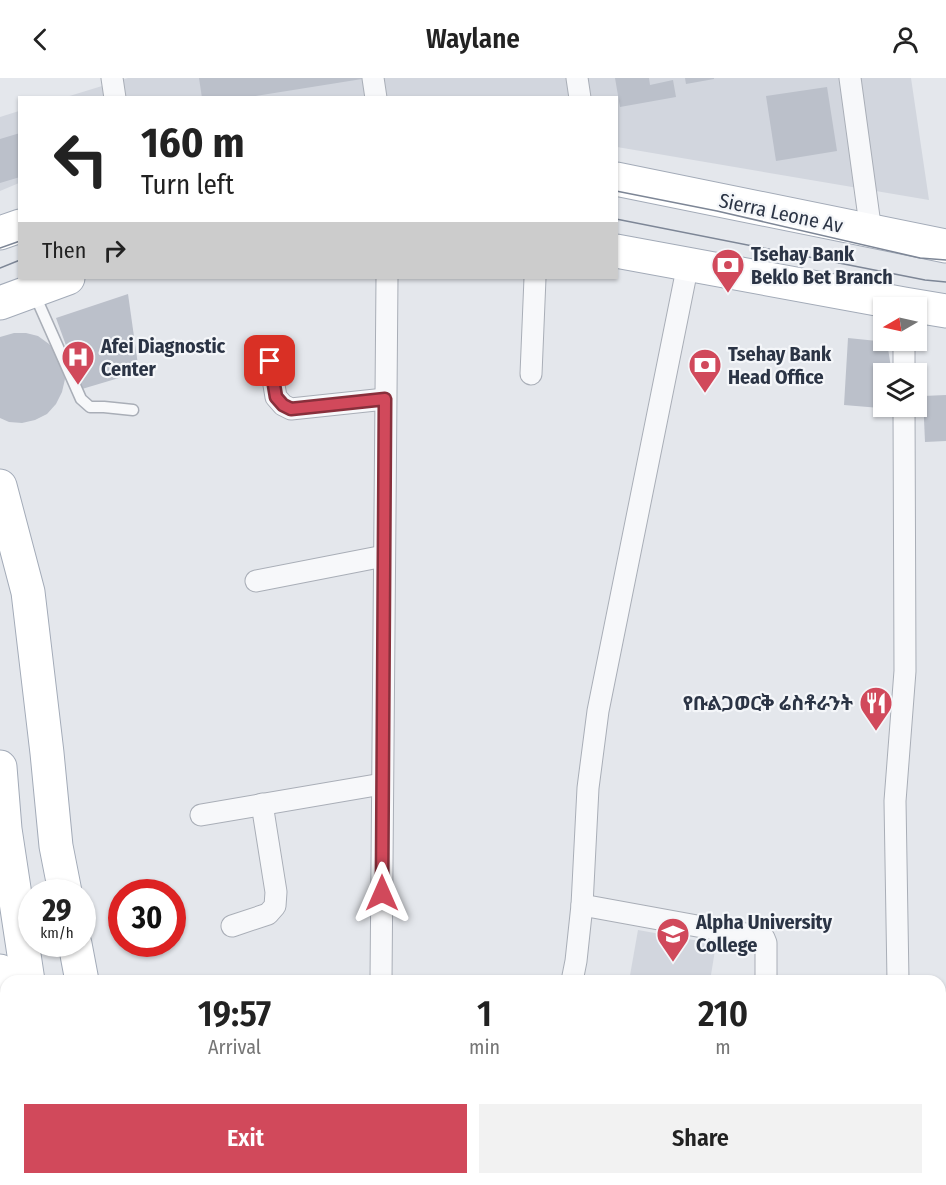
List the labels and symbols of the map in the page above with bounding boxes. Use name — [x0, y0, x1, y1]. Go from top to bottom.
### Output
street label: Sierra Leone Av — [717, 188, 845, 238]
place label: Tsehay Bank Beklo Bet Branch — [751, 242, 893, 289]
bank icon: Tsehay Bank Beklo Bet Branch — [710, 247, 746, 294]
north arrow — [873, 297, 927, 351]
place label: Afei Diagnostic Center — [100, 334, 226, 381]
pin — [244, 335, 295, 386]
hospital icon: Afei Diagnostic Center — [60, 339, 96, 386]
place label: Tsehay Bank Head Office — [728, 342, 832, 389]
bank icon: Tsehay Bank Head Office — [687, 347, 723, 394]
restaurant icon: የቡልጋወርቅ ሬስቶራንት — [858, 685, 894, 732]
place label: የቡልጋወርቅ ሬስቶራንት — [683, 691, 854, 715]
position arrow — [350, 861, 414, 925]
speed limit sign: 30 — [108, 879, 186, 957]
place label: Alpha University College — [695, 910, 833, 957]
school or university icon: Alpha University College — [655, 916, 691, 963]

